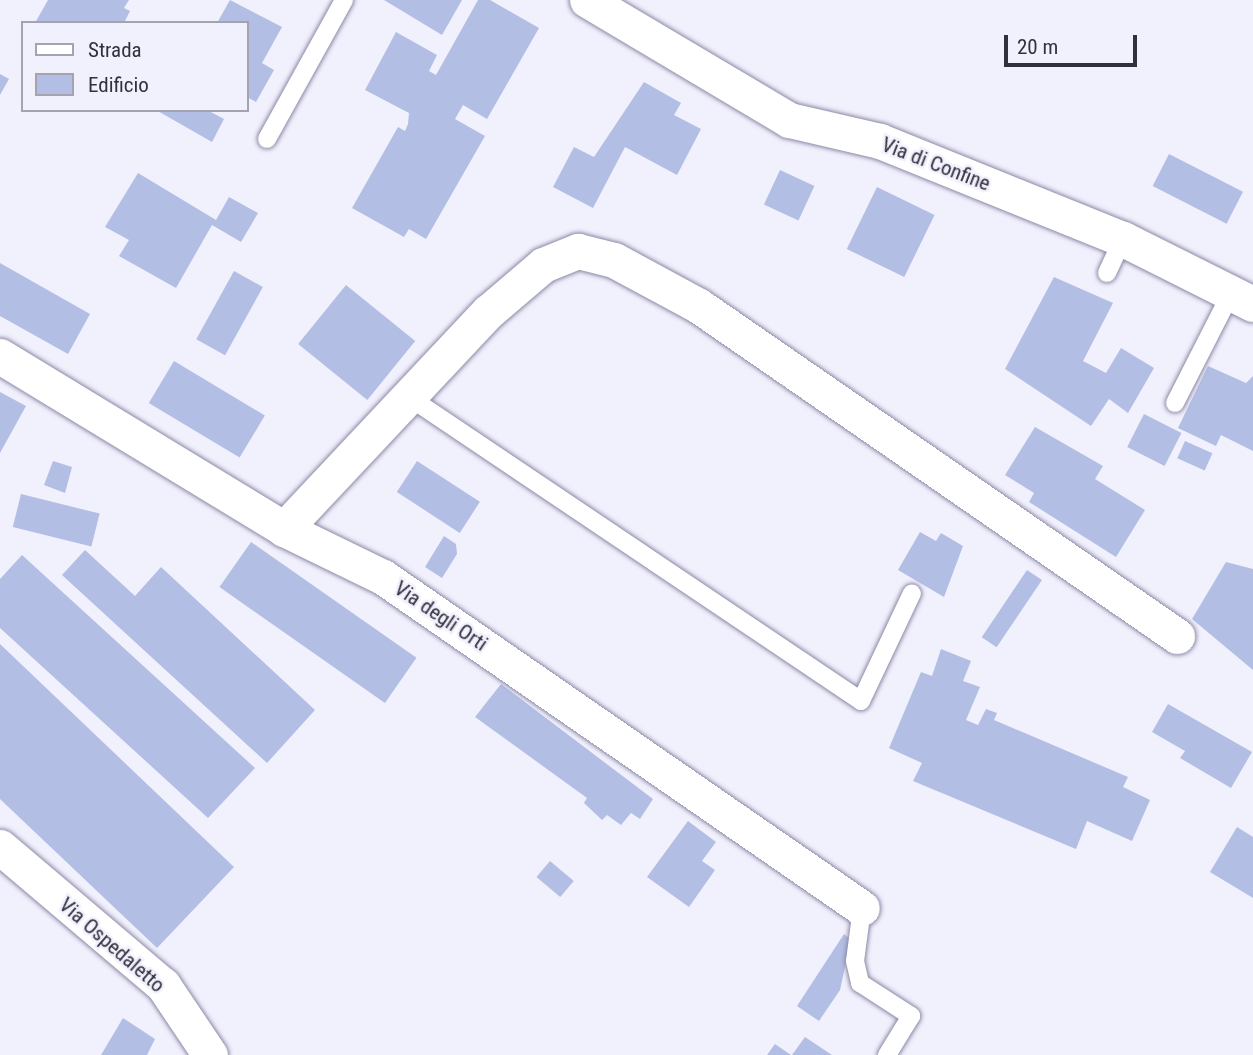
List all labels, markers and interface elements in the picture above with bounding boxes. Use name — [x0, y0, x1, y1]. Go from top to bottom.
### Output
legend — [21, 21, 248, 112]
scale bar — [1008, 21, 1141, 65]
text: 20 m — [1017, 35, 1058, 59]
text: Strada — [88, 38, 142, 62]
text: Edificio — [88, 73, 149, 97]
street label: Via di Confine — [878, 132, 994, 196]
street label: Via degli Orti — [390, 576, 492, 656]
street label: Via Ospedaletto — [54, 892, 170, 998]

